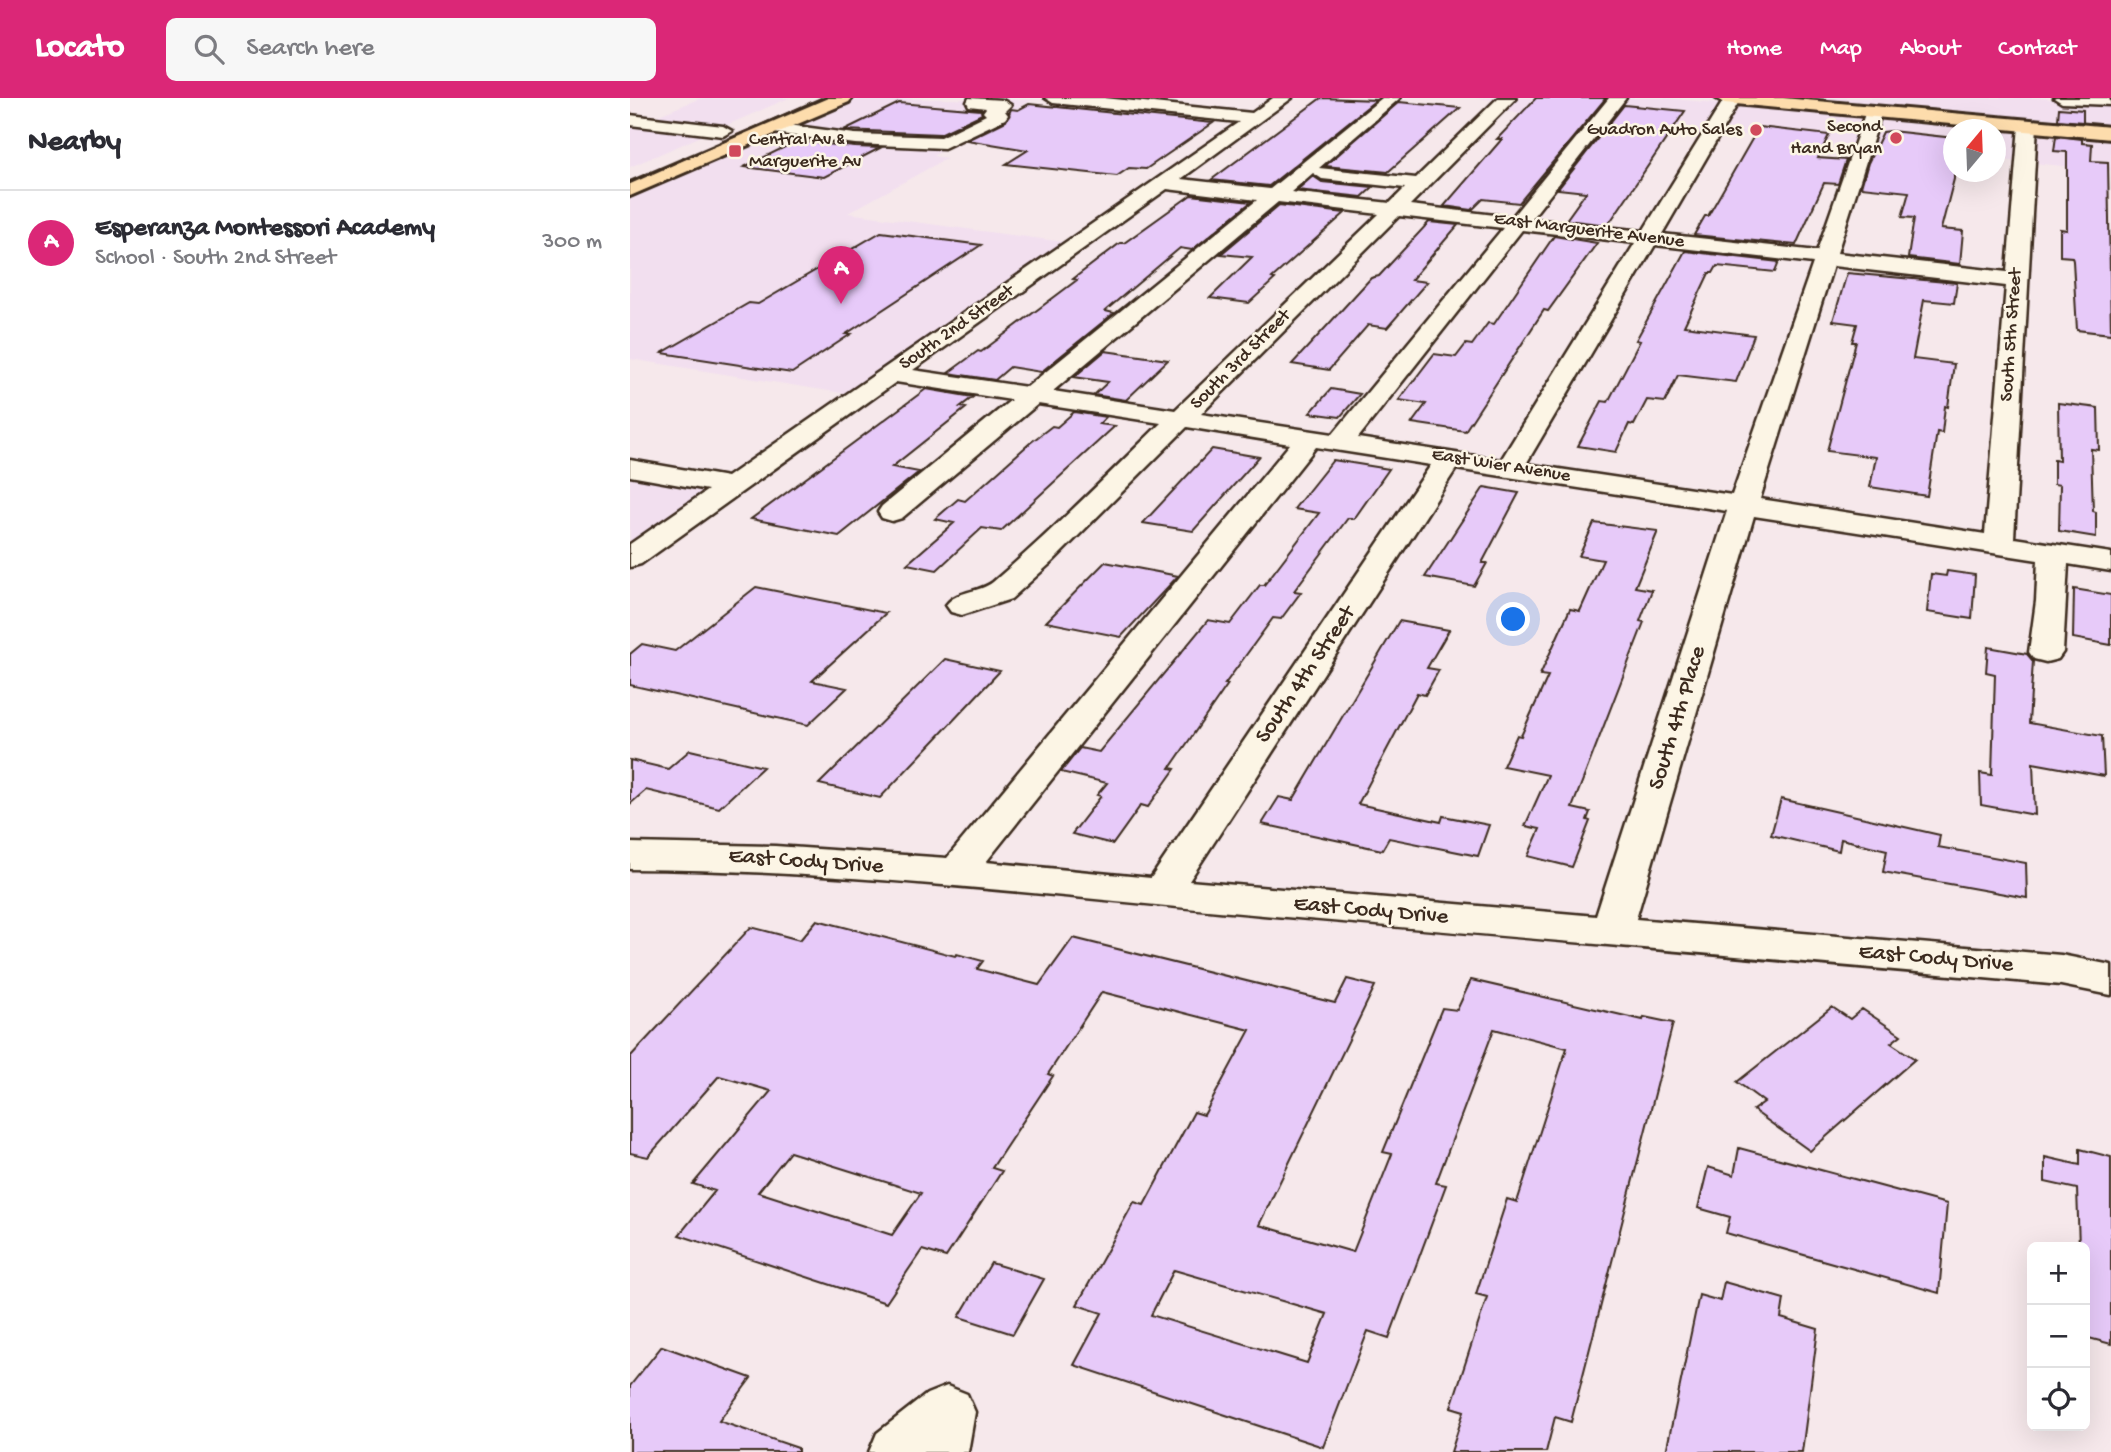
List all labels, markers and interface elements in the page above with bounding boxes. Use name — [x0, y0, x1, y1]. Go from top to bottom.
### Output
search box — [166, 18, 656, 81]
text: Locato — [35, 30, 124, 68]
icon: search — [190, 30, 228, 68]
text: Search here — [246, 34, 374, 65]
text: Home — [1726, 35, 1782, 64]
text: Map — [1820, 35, 1862, 64]
text: About — [1900, 35, 1960, 64]
text: Contact — [1998, 35, 2076, 64]
place label: Second Hand Bryan — [1791, 116, 1884, 161]
place label: Guadron Auto Sales — [1587, 119, 1743, 142]
north arrow — [1943, 119, 2006, 182]
marker: Guadron Auto Sales — [1748, 122, 1764, 138]
text: Nearby — [28, 126, 121, 161]
place label: Central Av & Marguerite Av — [749, 129, 861, 174]
marker: Second Hand Bryan — [1888, 130, 1904, 146]
marker: Central Av & Marguerite Av — [727, 143, 743, 159]
street label: East Marguerite Avenue — [1492, 208, 1686, 254]
text: Esperanza Montessori Academy — [95, 214, 435, 245]
text: A — [44, 229, 58, 256]
text: 300 m — [542, 229, 602, 256]
text: School · South 2nd Street — [95, 245, 336, 272]
pin: A — [818, 246, 864, 304]
street label: South 5th Street — [1996, 266, 2028, 402]
street label: South 2nd Street — [895, 279, 1021, 376]
street label: South 3rd Street — [1186, 303, 1298, 415]
street label: East Wier Avenue — [1430, 444, 1572, 488]
street label: South 4th Street — [1250, 600, 1363, 749]
your location — [1496, 602, 1530, 636]
street label: South 4th Place — [1643, 642, 1713, 793]
street label: East Cody Drive — [728, 843, 885, 881]
street label: East Cody Drive — [1293, 891, 1451, 931]
street label: East Cody Drive — [1858, 939, 2016, 979]
map controls — [2027, 1242, 2090, 1431]
button: + — [2027, 1242, 2090, 1305]
button: − — [2027, 1305, 2090, 1368]
button: locate — [2027, 1368, 2090, 1431]

